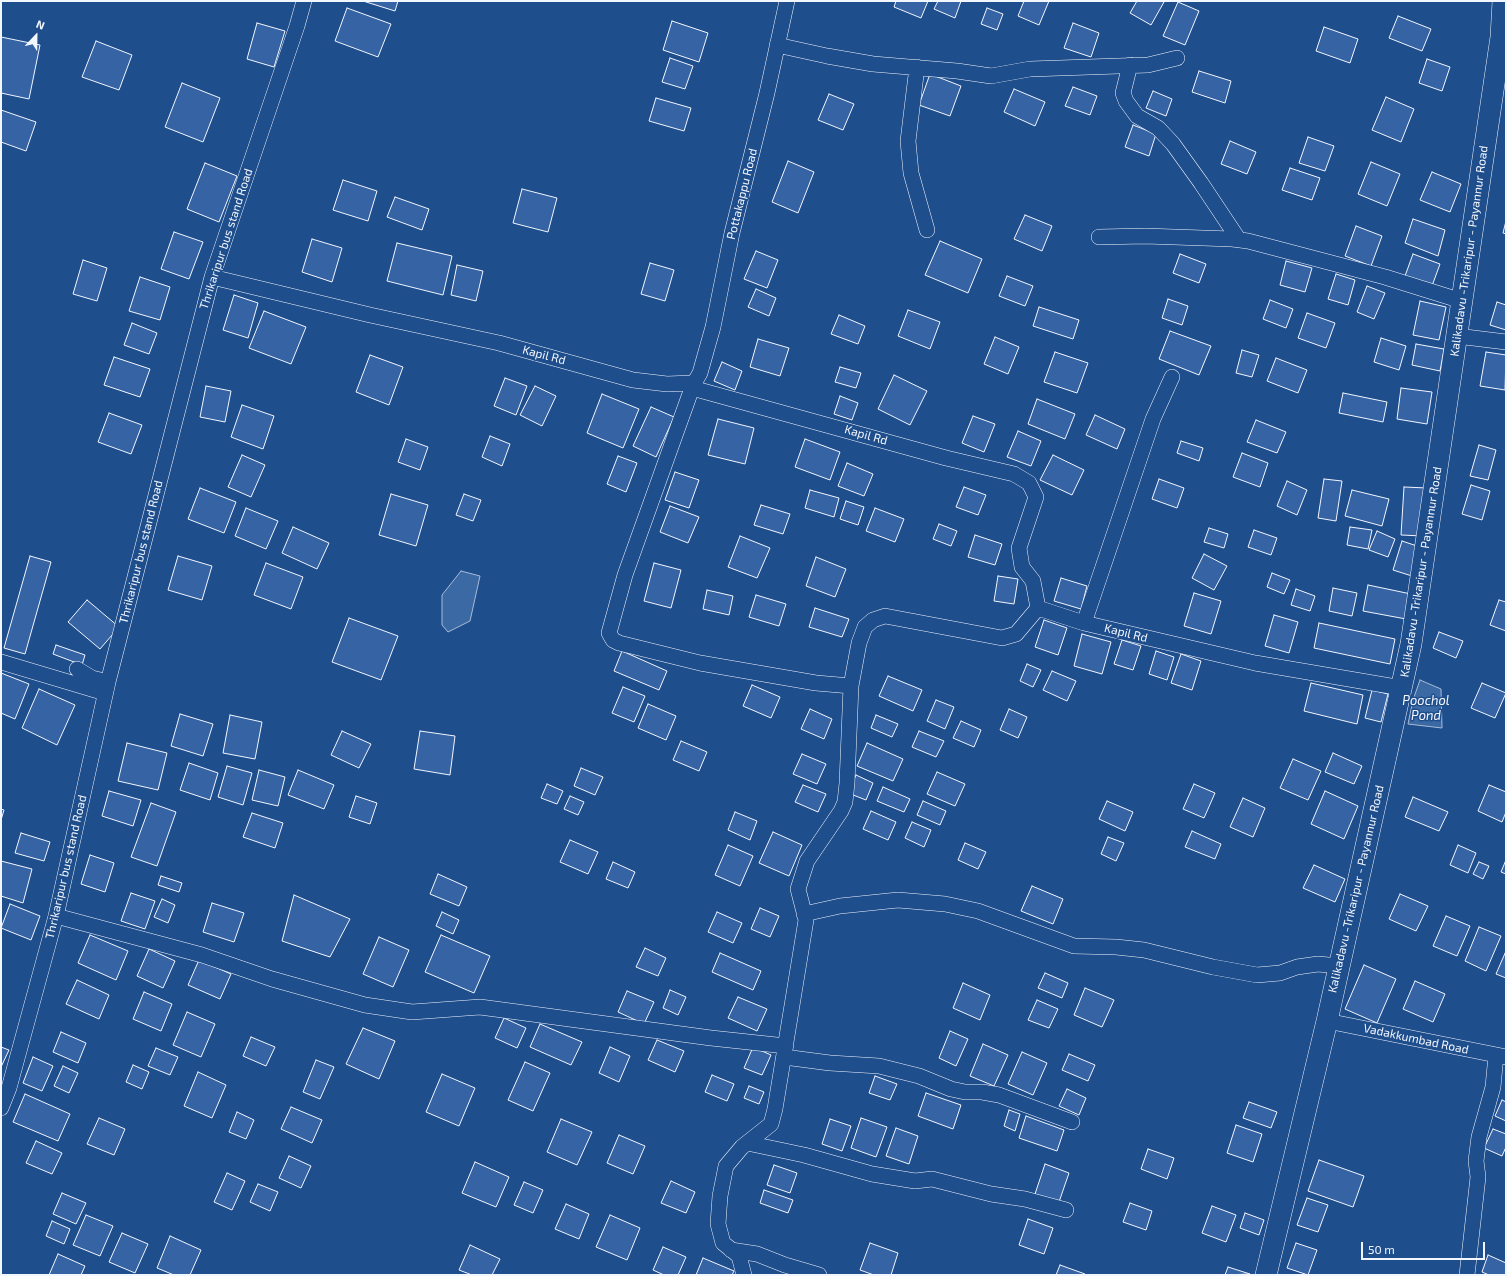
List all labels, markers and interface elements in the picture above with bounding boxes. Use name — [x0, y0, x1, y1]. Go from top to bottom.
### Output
north arrow — [16, 16, 56, 56]
text: N — [35, 17, 47, 32]
street label: Kalikadavu -Trikaripur - Payannur Road — [1447, 145, 1491, 357]
street label: Pottakappu Road — [724, 147, 760, 241]
street label: Thrikaripur bus stand Road — [196, 167, 256, 311]
street label: Kapil Rd — [521, 342, 567, 368]
street label: Kapil Rd — [843, 422, 889, 448]
street label: Kalikadavu -Trikaripur - Payannur Road — [1397, 466, 1445, 678]
street label: Thrikaripur bus stand Road — [116, 479, 166, 625]
street label: Kapil Rd — [1103, 621, 1149, 645]
water label: Poochol Pond — [1402, 693, 1450, 724]
street label: Kalikadavu -Trikaripur - Payannur Road — [1325, 784, 1387, 994]
street label: Thrikaripur bus stand Road — [42, 794, 90, 940]
street label: Vadakkumbad Road — [1362, 1021, 1470, 1057]
scale bar — [1363, 1234, 1487, 1260]
text: 50 m — [1368, 1242, 1395, 1256]

